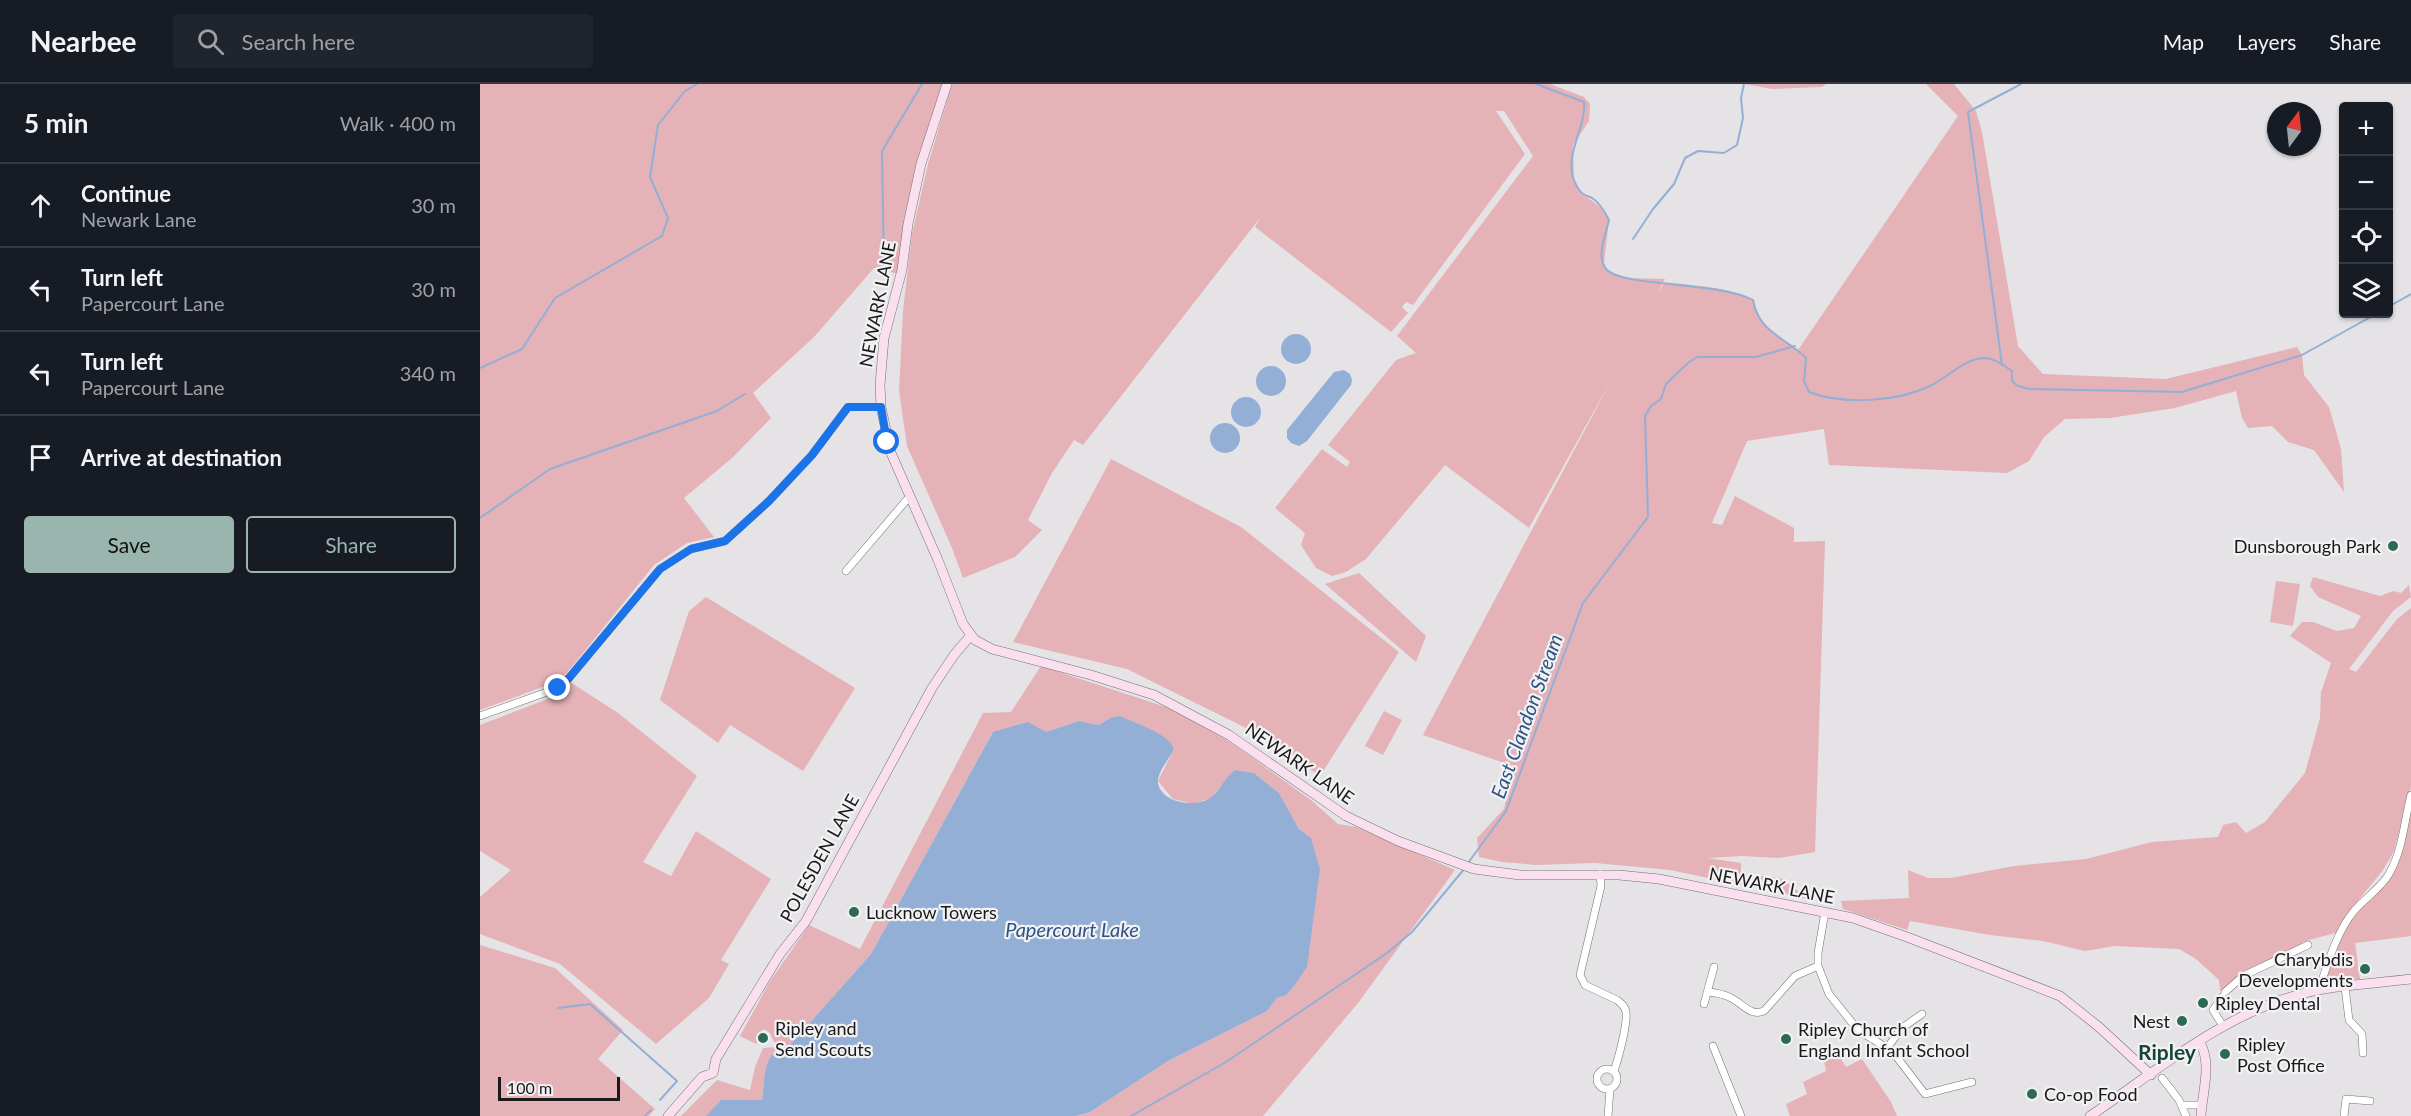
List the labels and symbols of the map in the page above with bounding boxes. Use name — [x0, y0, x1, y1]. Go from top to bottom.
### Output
north arrow — [2267, 102, 2321, 156]
street label: NEWARK LANE — [854, 239, 900, 369]
route start — [873, 428, 899, 454]
place label: Dunsborough Park — [2234, 535, 2382, 557]
marker: Dunsborough Park — [2386, 539, 2400, 553]
water label: East Clandon Stream — [1485, 631, 1567, 801]
route end — [544, 674, 570, 700]
street label: NEWARK LANE — [1241, 717, 1359, 809]
street label: POLESDEN LANE — [775, 790, 863, 926]
street label: NEWARK LANE — [1707, 862, 1837, 908]
place label: Lucknow Towers — [866, 901, 997, 923]
marker: Lucknow Towers — [847, 905, 861, 919]
water label: Papercourt Lake — [1005, 917, 1139, 941]
place label: Charybdis Developments — [2239, 948, 2353, 991]
marker: Charybdis Developments — [2358, 962, 2372, 976]
place label: Ripley Dental — [2215, 992, 2320, 1014]
marker: Ripley Dental — [2196, 996, 2210, 1010]
place label: Nest — [2133, 1010, 2171, 1032]
marker: Nest — [2175, 1014, 2189, 1028]
place label: Ripley and Send Scouts — [775, 1017, 872, 1060]
place label: Ripley Church of England Infant School — [1798, 1018, 1969, 1061]
marker: Ripley and Send Scouts — [756, 1031, 770, 1045]
marker: Ripley Church of England Infant School — [1779, 1032, 1793, 1046]
place label: Ripley Post Office — [2237, 1033, 2325, 1076]
district label: Ripley — [2138, 1039, 2197, 1064]
marker: Ripley Post Office — [2218, 1047, 2232, 1061]
scale bar — [498, 1074, 620, 1102]
place label: Co-op Food — [2044, 1083, 2138, 1105]
marker: Co-op Food — [2025, 1087, 2039, 1101]

